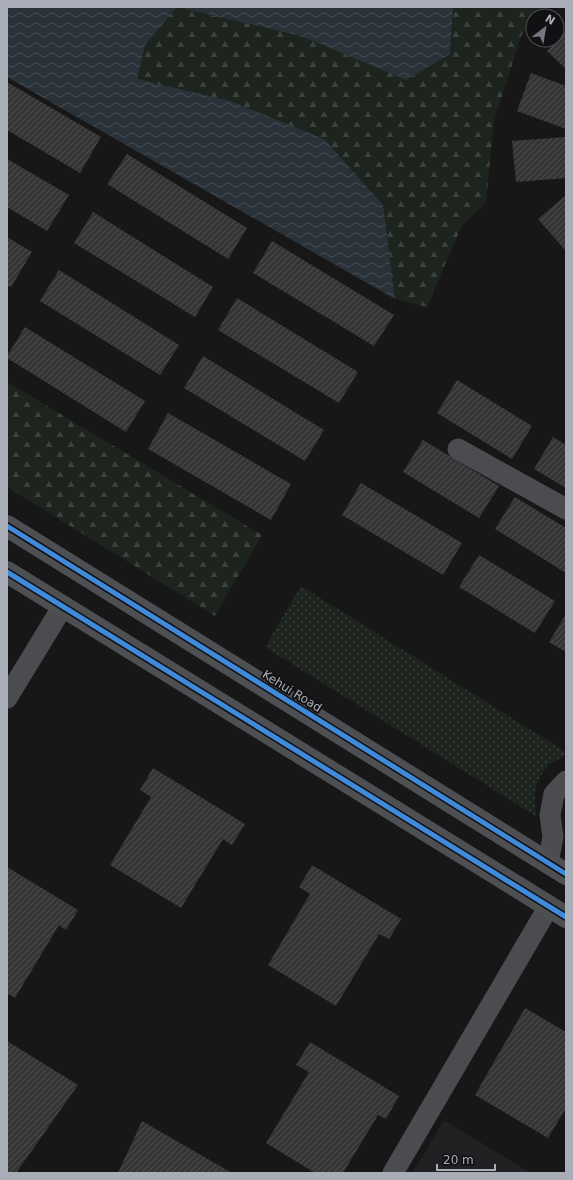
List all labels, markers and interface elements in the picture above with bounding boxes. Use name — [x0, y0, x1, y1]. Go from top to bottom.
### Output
north arrow — [525, 8, 565, 48]
text: N — [543, 12, 557, 28]
street label: Kehui Road — [260, 667, 324, 715]
scale bar — [437, 1146, 495, 1172]
text: 20 m — [443, 1153, 474, 1167]

